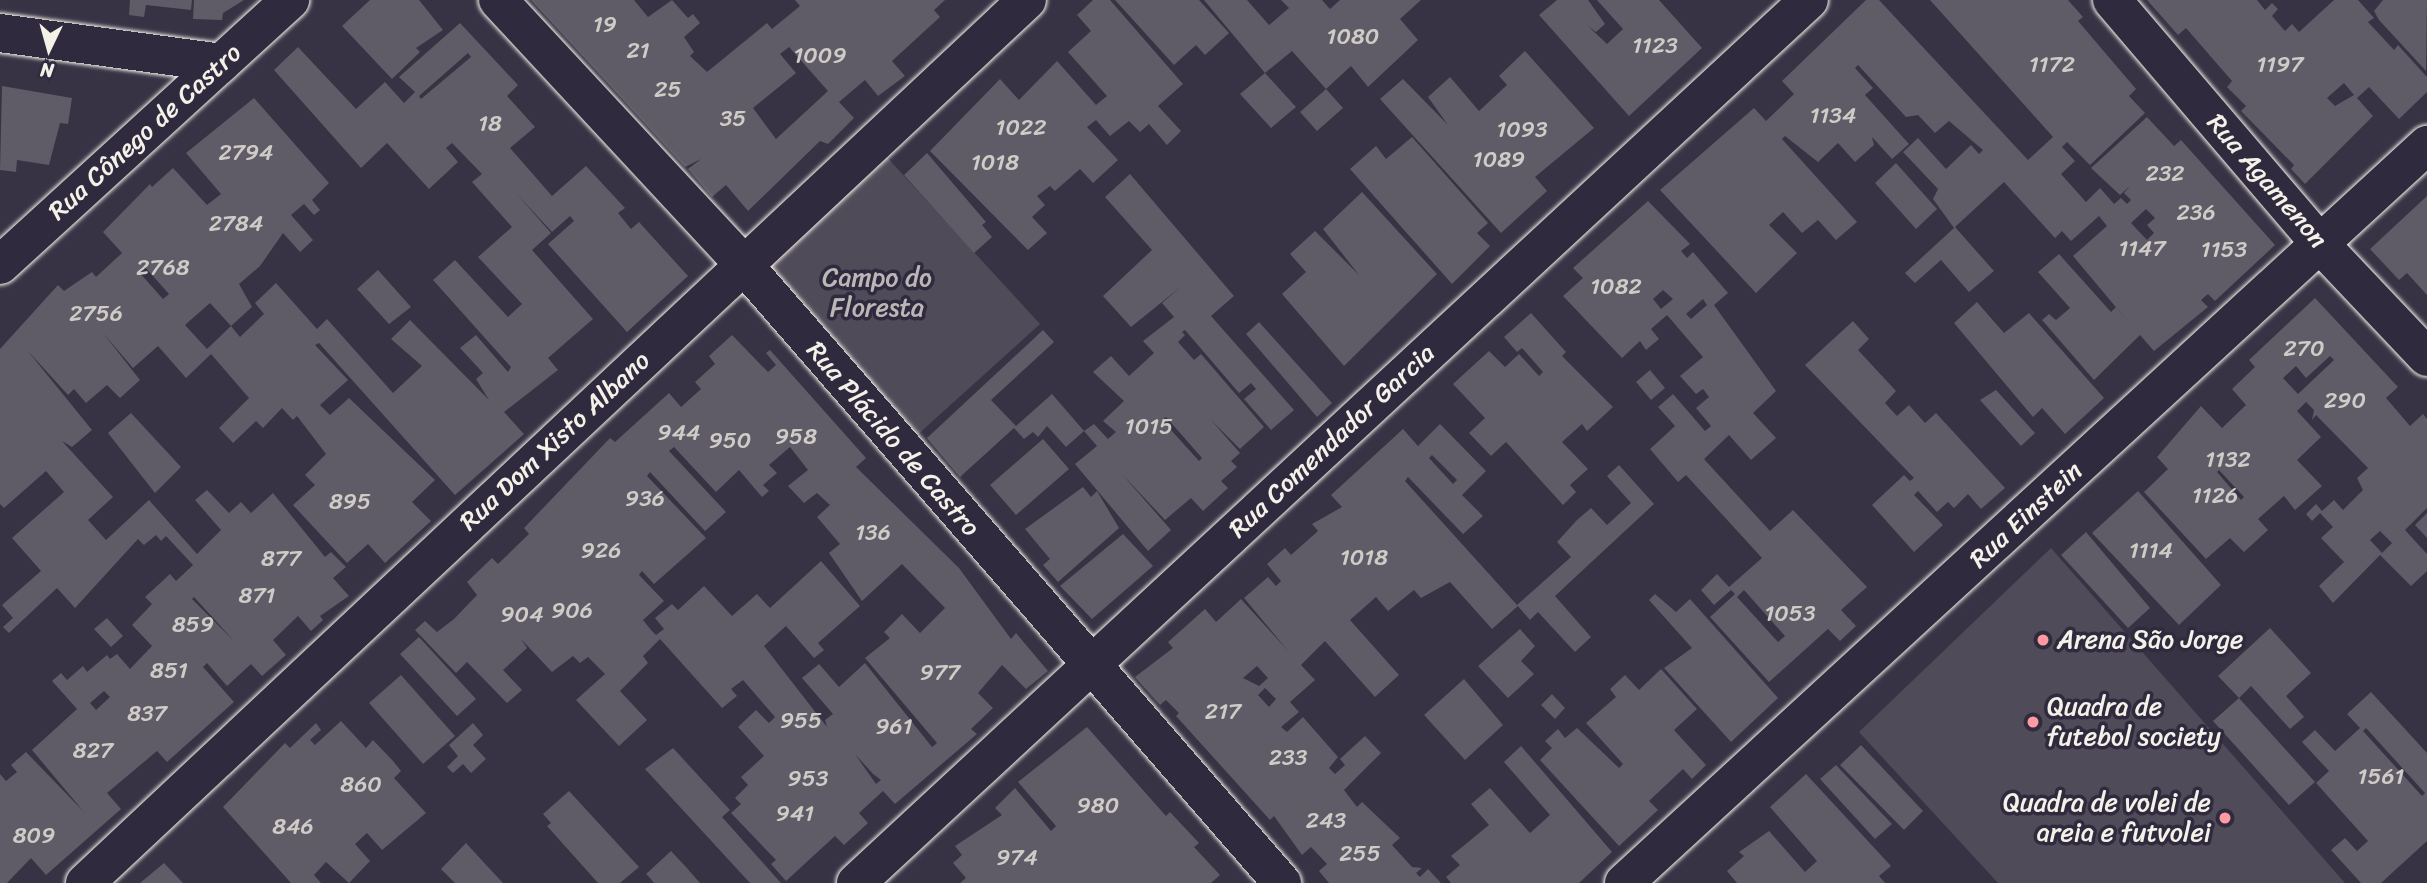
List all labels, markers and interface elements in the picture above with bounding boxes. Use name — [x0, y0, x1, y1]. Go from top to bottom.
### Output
house number: 19 — [593, 11, 617, 39]
north arrow — [14, 14, 84, 84]
house number: 1080 — [1327, 23, 1379, 51]
house number: 1123 — [1632, 32, 1678, 60]
street label: Rua Cônego de Castro — [42, 37, 248, 227]
house number: 21 — [626, 37, 650, 65]
house number: 1009 — [793, 42, 847, 70]
house number: 1172 — [2029, 51, 2075, 79]
house number: 1197 — [2257, 51, 2303, 79]
text: N — [39, 53, 55, 87]
house number: 25 — [654, 76, 682, 104]
house number: 1134 — [1810, 102, 1856, 130]
house number: 35 — [720, 105, 746, 133]
street label: Rua Agamenon — [2200, 108, 2334, 254]
house number: 18 — [478, 110, 502, 138]
house number: 1022 — [996, 114, 1046, 142]
house number: 1093 — [1496, 116, 1548, 144]
house number: 2794 — [219, 139, 273, 167]
house number: 1089 — [1473, 146, 1525, 174]
house number: 1018 — [971, 149, 1019, 177]
house number: 232 — [2145, 160, 2185, 188]
house number: 236 — [2177, 199, 2215, 227]
house number: 2784 — [209, 210, 263, 238]
house number: 1147 — [2118, 235, 2166, 263]
house number: 1153 — [2201, 236, 2247, 264]
house number: 2768 — [136, 254, 190, 282]
park label: Campo do Floresta — [822, 262, 932, 324]
house number: 1082 — [1590, 273, 1642, 301]
house number: 2756 — [69, 300, 123, 328]
street label: Rua Plácido de Castro — [799, 334, 987, 544]
house number: 270 — [2284, 335, 2324, 363]
street label: Rua Comendador Garcia — [1222, 337, 1442, 545]
street label: Rua Dom Xisto Albano — [453, 344, 657, 538]
house number: 290 — [2324, 387, 2366, 415]
house number: 1015 — [1125, 413, 1173, 441]
house number: 944 — [658, 419, 700, 447]
house number: 958 — [775, 423, 817, 451]
house number: 950 — [709, 427, 751, 455]
house number: 1132 — [2205, 446, 2251, 474]
street label: Rua Einstein — [1963, 455, 2089, 575]
house number: 1126 — [2192, 482, 2238, 510]
house number: 936 — [625, 485, 665, 513]
house number: 895 — [329, 488, 371, 516]
house number: 136 — [855, 519, 891, 547]
house number: 926 — [581, 537, 621, 565]
house number: 1114 — [2129, 537, 2173, 565]
house number: 1018 — [1340, 544, 1388, 572]
house number: 877 — [261, 545, 301, 573]
house number: 871 — [239, 582, 275, 610]
house number: 906 — [551, 597, 593, 625]
house number: 1053 — [1764, 600, 1816, 628]
house number: 904 — [500, 601, 544, 629]
house number: 859 — [172, 611, 214, 639]
place label: Arena São Jorge — [2057, 624, 2244, 656]
marker: Arena São Jorge — [2035, 632, 2051, 648]
house number: 851 — [150, 657, 188, 685]
house number: 977 — [920, 659, 960, 687]
place label: Quadra de futebol society — [2047, 691, 2220, 752]
house number: 217 — [1205, 698, 1241, 726]
house number: 837 — [127, 700, 167, 728]
house number: 955 — [780, 707, 822, 735]
house number: 961 — [875, 713, 913, 741]
marker: Quadra de futebol society — [2025, 714, 2041, 730]
house number: 827 — [73, 737, 113, 765]
house number: 233 — [1269, 744, 1307, 772]
house number: 1561 — [2358, 763, 2404, 791]
house number: 953 — [788, 765, 828, 793]
house number: 860 — [340, 771, 382, 799]
place label: Quadra de volei de areia e futvolei — [2002, 787, 2211, 848]
house number: 980 — [1077, 792, 1119, 820]
house number: 941 — [776, 800, 814, 828]
house number: 243 — [1306, 807, 1346, 835]
marker: Quadra de volei de areia e futvolei — [2217, 810, 2233, 826]
house number: 846 — [272, 813, 314, 841]
house number: 809 — [13, 822, 55, 850]
house number: 255 — [1339, 840, 1381, 868]
house number: 974 — [996, 844, 1038, 872]

